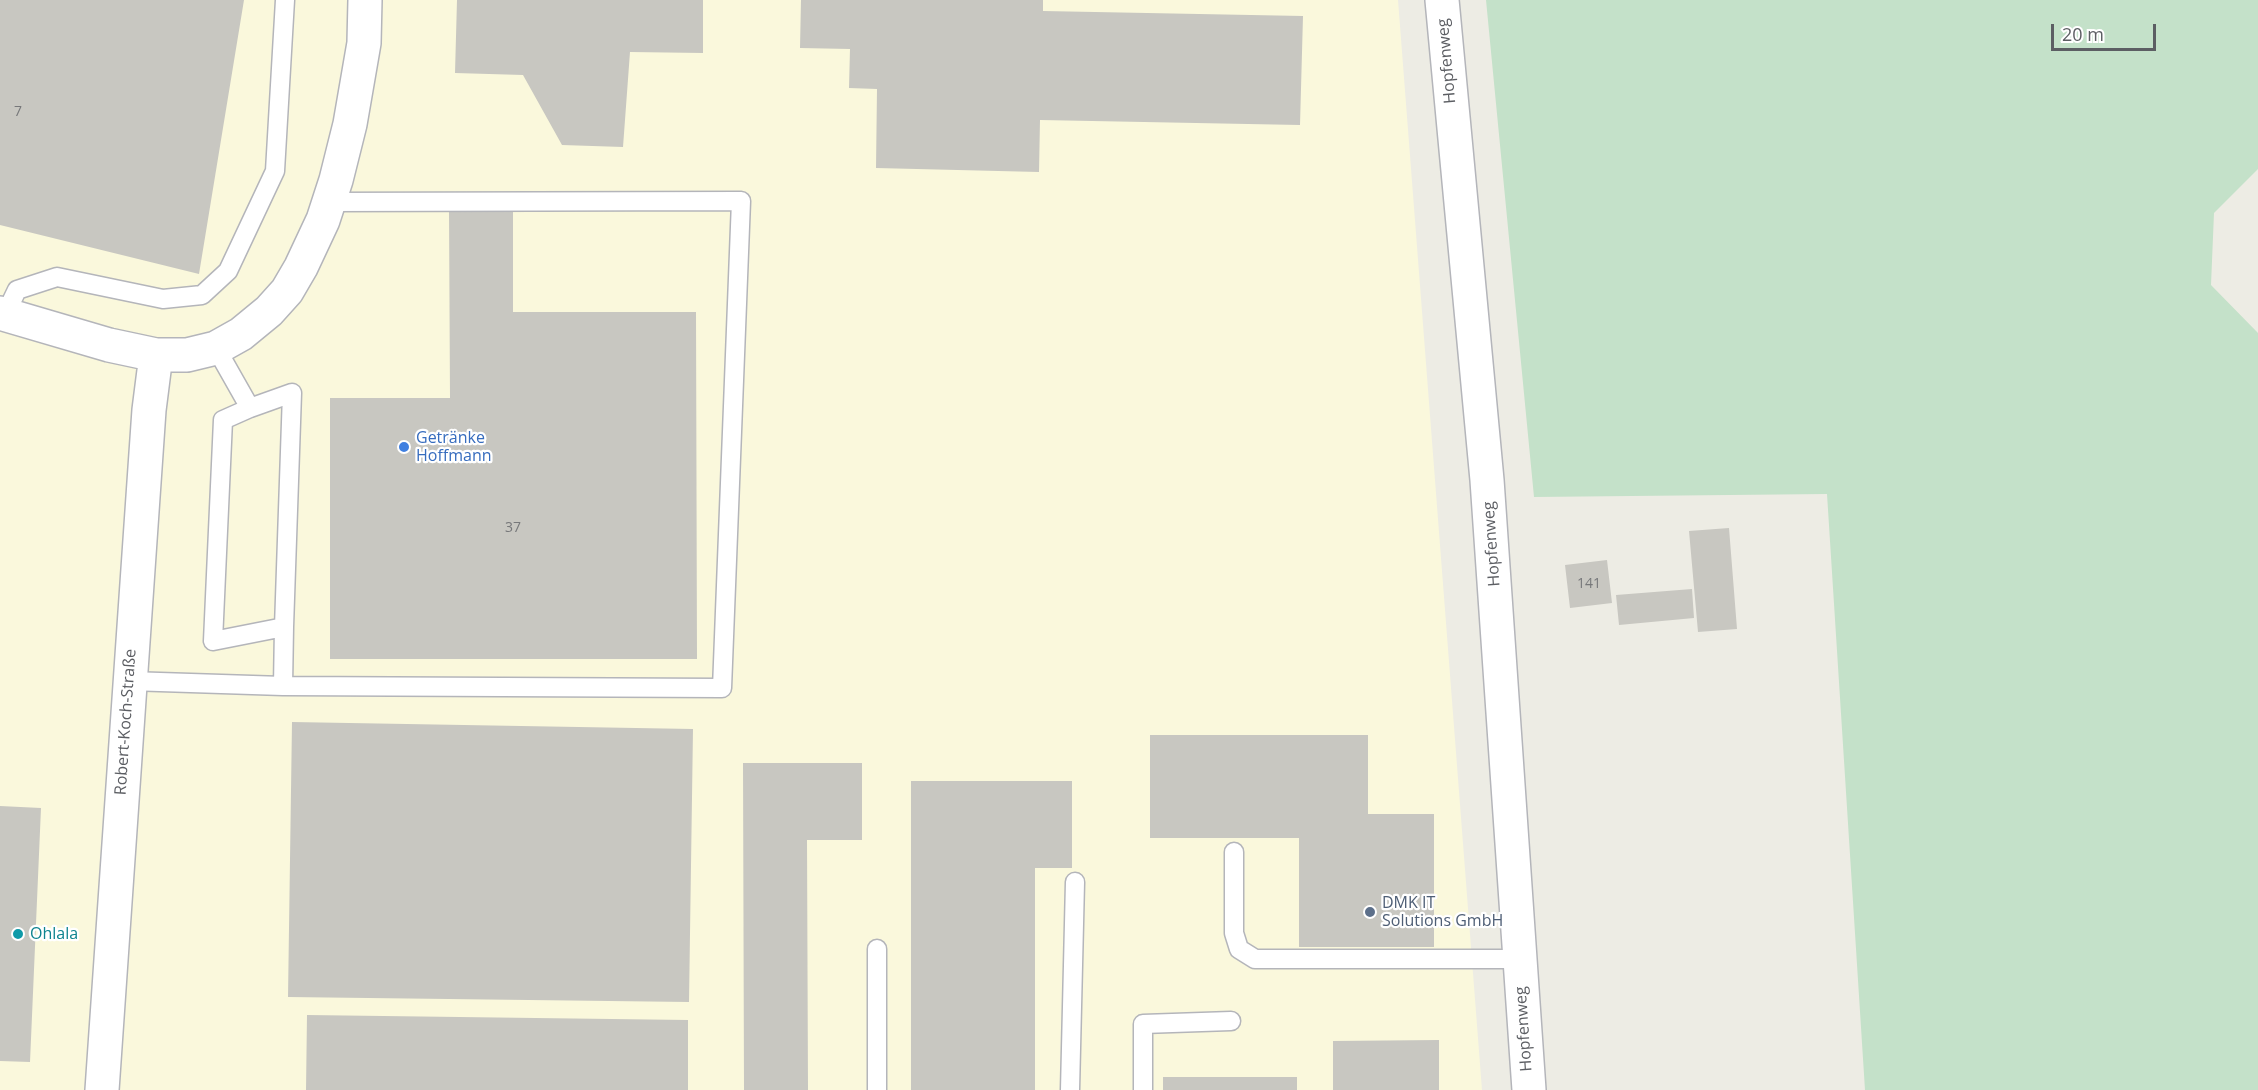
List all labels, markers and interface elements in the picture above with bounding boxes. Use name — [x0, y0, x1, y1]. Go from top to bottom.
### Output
scale bar — [2054, 12, 2159, 50]
street label: Hopfenweg — [1434, 18, 1460, 104]
text: 20 m — [2062, 22, 2104, 46]
house number: 7 — [14, 104, 22, 120]
place label: Getränke Hoffmann — [416, 428, 492, 466]
marker: Getränke Hoffmann — [397, 440, 411, 454]
street label: Hopfenweg — [1479, 501, 1505, 587]
house number: 37 — [505, 520, 521, 536]
house number: 141 — [1577, 576, 1601, 592]
street label: Robert-Koch-Straße — [111, 648, 141, 796]
place label: DMK IT Solutions GmbH — [1382, 893, 1503, 931]
marker: DMK IT Solutions GmbH — [1363, 905, 1377, 919]
place label: Ohlala — [30, 924, 78, 944]
marker: Ohlala — [11, 927, 25, 941]
street label: Hopfenweg — [1511, 986, 1537, 1072]

